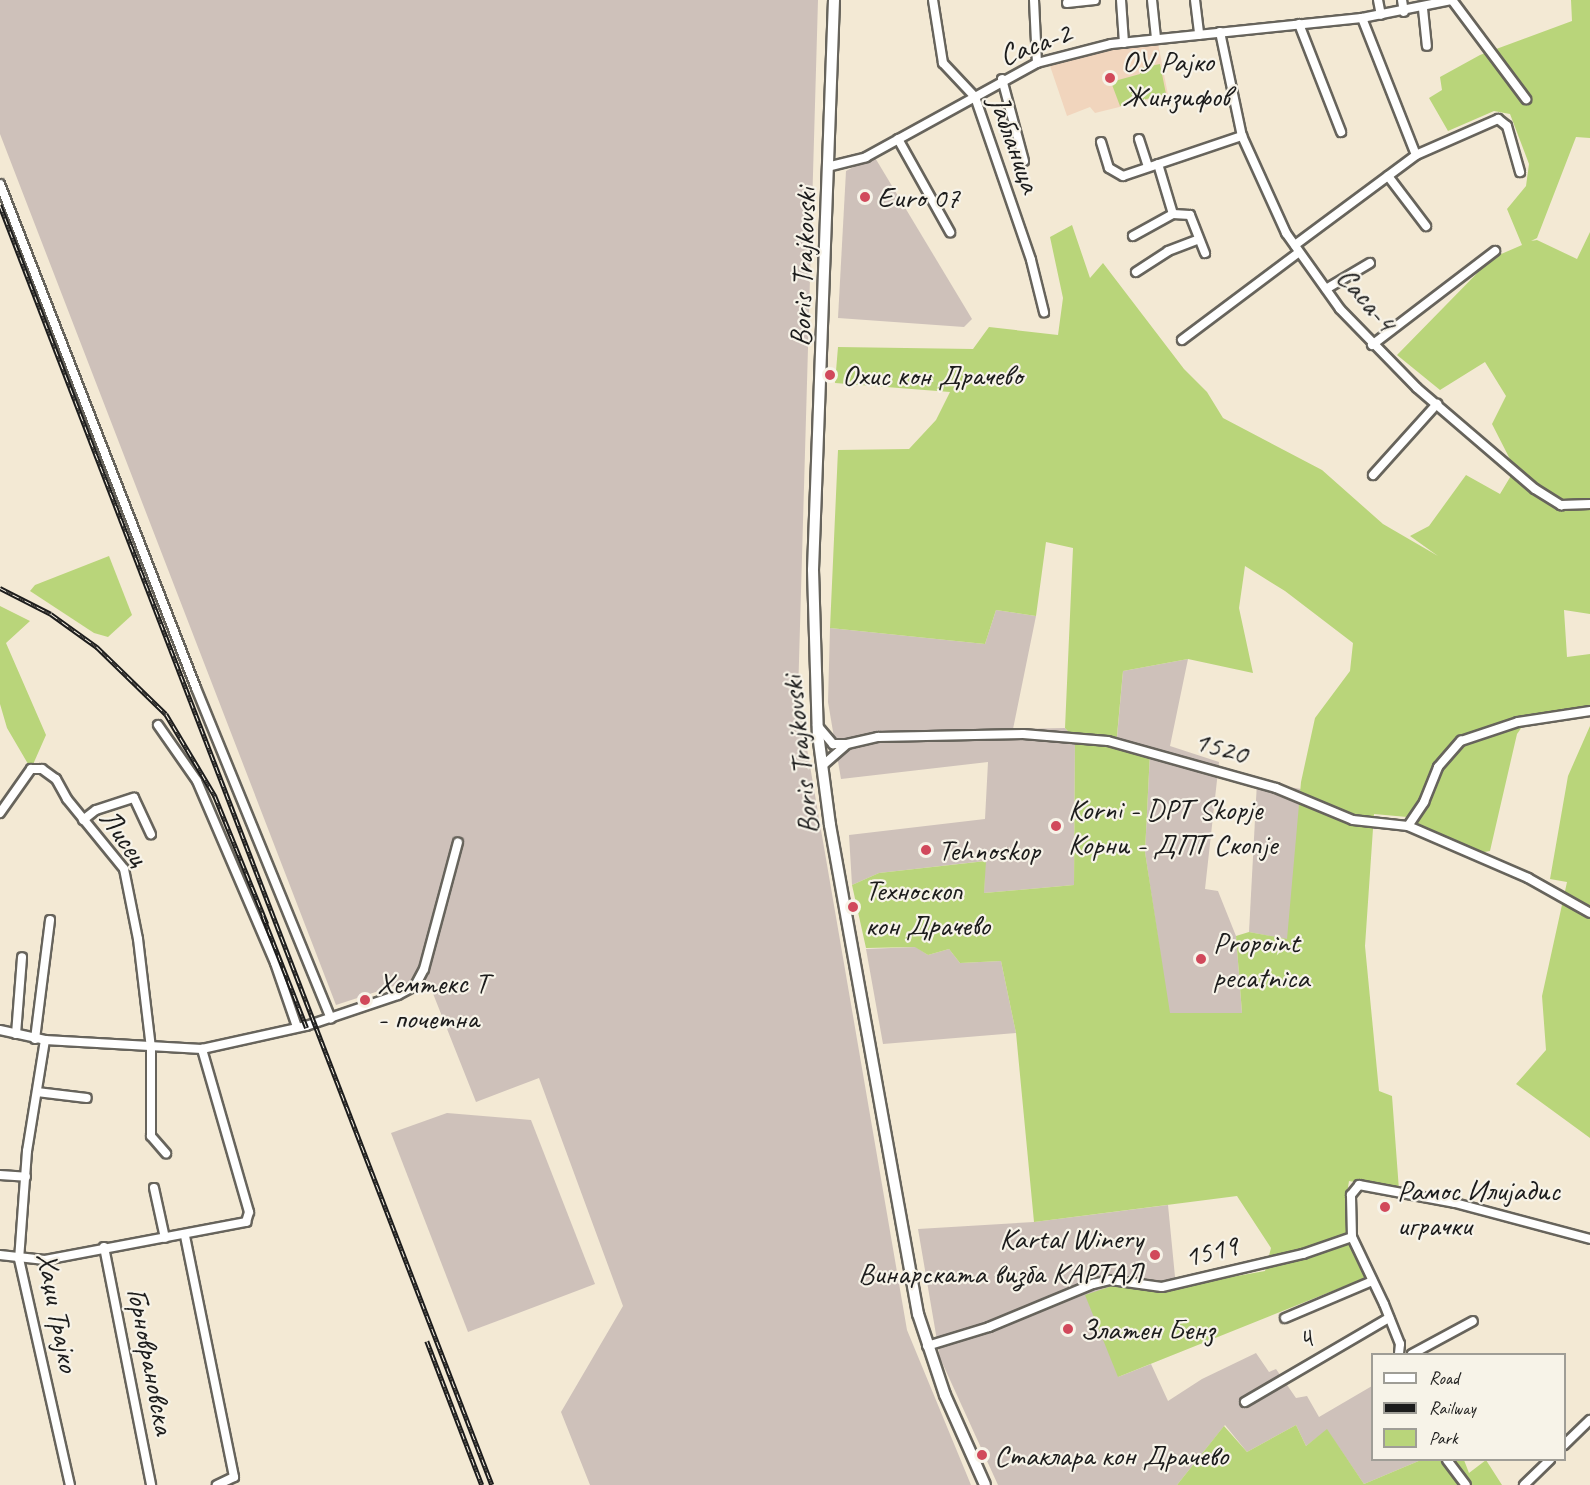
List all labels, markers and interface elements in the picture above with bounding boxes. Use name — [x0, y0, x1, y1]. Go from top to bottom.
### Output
street label: Саса-2 — [994, 15, 1076, 73]
place label: ОУ Рајко Жинзифов — [1122, 43, 1230, 113]
marker: ОУ Рајко Жинзифов — [1103, 71, 1117, 85]
street label: Јабланица — [981, 90, 1049, 198]
place label: Euro 07 — [877, 179, 960, 215]
street label: Boris Trajkovski — [782, 187, 824, 347]
marker: Euro 07 — [858, 190, 872, 204]
street label: Саса-4 — [1330, 259, 1404, 339]
place label: Охис кон Драчево — [842, 357, 1024, 393]
marker: Охис кон Драчево — [823, 368, 837, 382]
street label: Boris Trajkovski — [774, 674, 826, 836]
street label: 1520 — [1190, 722, 1252, 772]
place label: Korni - DPT Skopje Корни - ДПТ Скопје — [1068, 791, 1277, 862]
street label: Лисец — [92, 802, 156, 872]
marker: Korni - DPT Skopje Корни - ДПТ Скопје — [1049, 819, 1063, 833]
place label: Tehnoskop — [938, 832, 1040, 868]
marker: Tehnoskop — [919, 843, 933, 857]
place label: Техноскоп кон Драчево — [865, 872, 992, 942]
marker: Техноскоп кон Драчево — [846, 900, 860, 914]
place label: Propoint pecatnica — [1213, 924, 1309, 994]
marker: Propoint pecatnica — [1194, 952, 1208, 966]
place label: Хемтекс Т - почетна — [377, 965, 489, 1036]
marker: Хемтекс Т - почетна — [358, 993, 372, 1007]
place label: Рамос Илијадис играчки — [1397, 1172, 1561, 1242]
marker: Рамос Илијадис играчки — [1378, 1200, 1392, 1214]
place label: Kartal Winery Винарската визба КАРТАЛ — [860, 1220, 1143, 1290]
street label: 1519 — [1180, 1227, 1242, 1275]
marker: Kartal Winery Винарската визба КАРТАЛ — [1148, 1248, 1162, 1262]
street label: Хаџи Трајко — [29, 1249, 87, 1375]
street label: Горноврановска — [119, 1285, 183, 1437]
place label: Златен Бенз — [1080, 1311, 1215, 1347]
street label: 4 — [1290, 1320, 1320, 1358]
marker: Златен Бенз — [1061, 1322, 1075, 1336]
legend — [1371, 1353, 1566, 1461]
text: Road — [1429, 1367, 1459, 1389]
text: Railway — [1429, 1397, 1476, 1419]
text: Park — [1429, 1427, 1458, 1449]
place label: Стаклара кон Драчево — [994, 1437, 1228, 1473]
marker: Стаклара кон Драчево — [975, 1448, 989, 1462]

